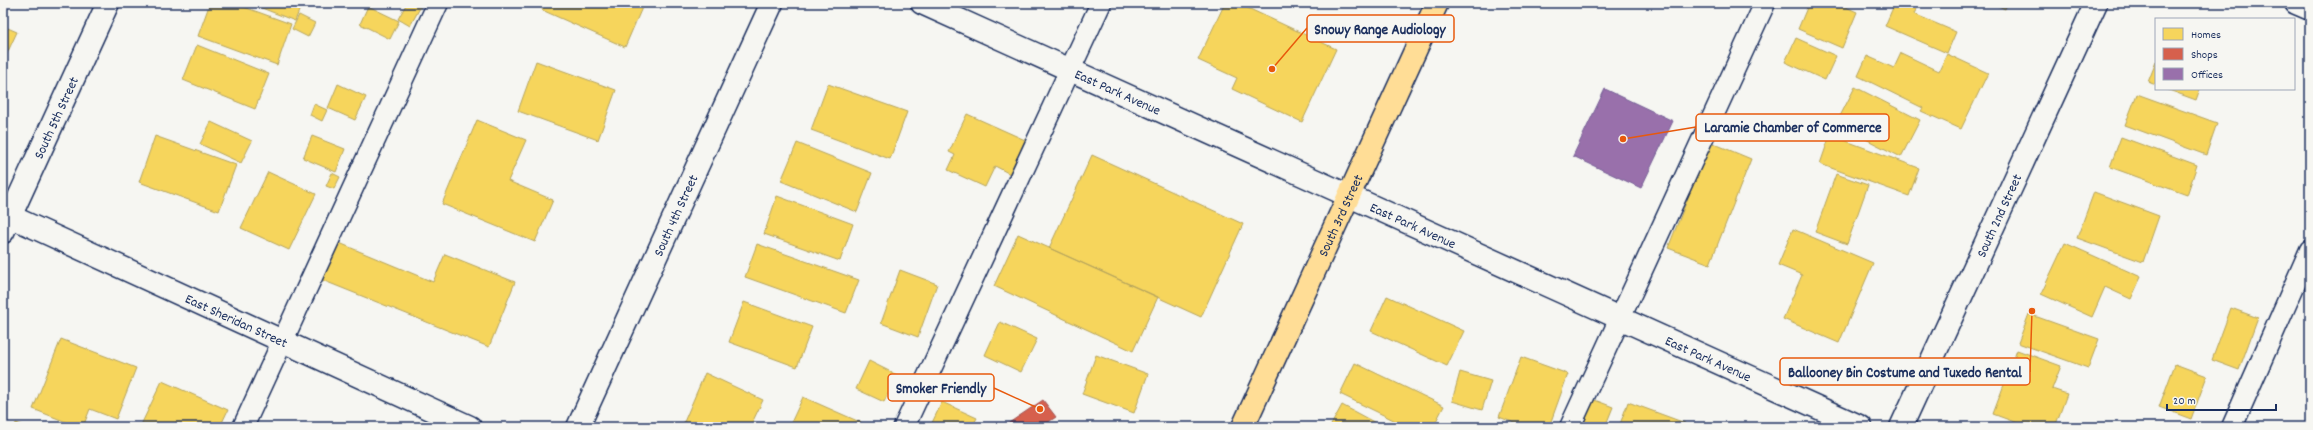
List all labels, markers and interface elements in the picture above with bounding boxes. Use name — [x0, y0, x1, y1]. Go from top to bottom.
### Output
callout: Snowy Range Audiology — [1307, 15, 1454, 42]
legend — [2155, 18, 2295, 90]
text: Snowy Range Audiology — [1314, 20, 1447, 42]
text: Homes — [2191, 27, 2221, 44]
text: Shops — [2191, 47, 2218, 64]
street label: East Park Avenue — [1071, 65, 1163, 121]
text: Offices — [2191, 67, 2223, 84]
street label: South 5th Street — [30, 74, 85, 163]
callout: Laramie Chamber of Commerce — [1696, 114, 1889, 141]
text: Laramie Chamber of Commerce — [1704, 118, 1882, 140]
street label: South 2nd Street — [1972, 171, 2028, 261]
street label: South 4th Street — [649, 172, 704, 260]
street label: South 3rd Street — [1314, 172, 1369, 260]
street label: East Park Avenue — [1366, 198, 1459, 255]
street label: East Sheridan Street — [181, 290, 290, 354]
street label: East Park Avenue — [1661, 332, 1754, 388]
callout: Ballooney Bin Costume and Tuxedo Rental — [1780, 358, 2030, 385]
text: Ballooney Bin Costume and Tuxedo Rental — [1788, 363, 2022, 385]
callout: Smoker Friendly — [888, 374, 994, 401]
text: Smoker Friendly — [896, 379, 987, 401]
scale bar — [2167, 386, 2276, 412]
text: 20 m — [2173, 393, 2196, 410]

